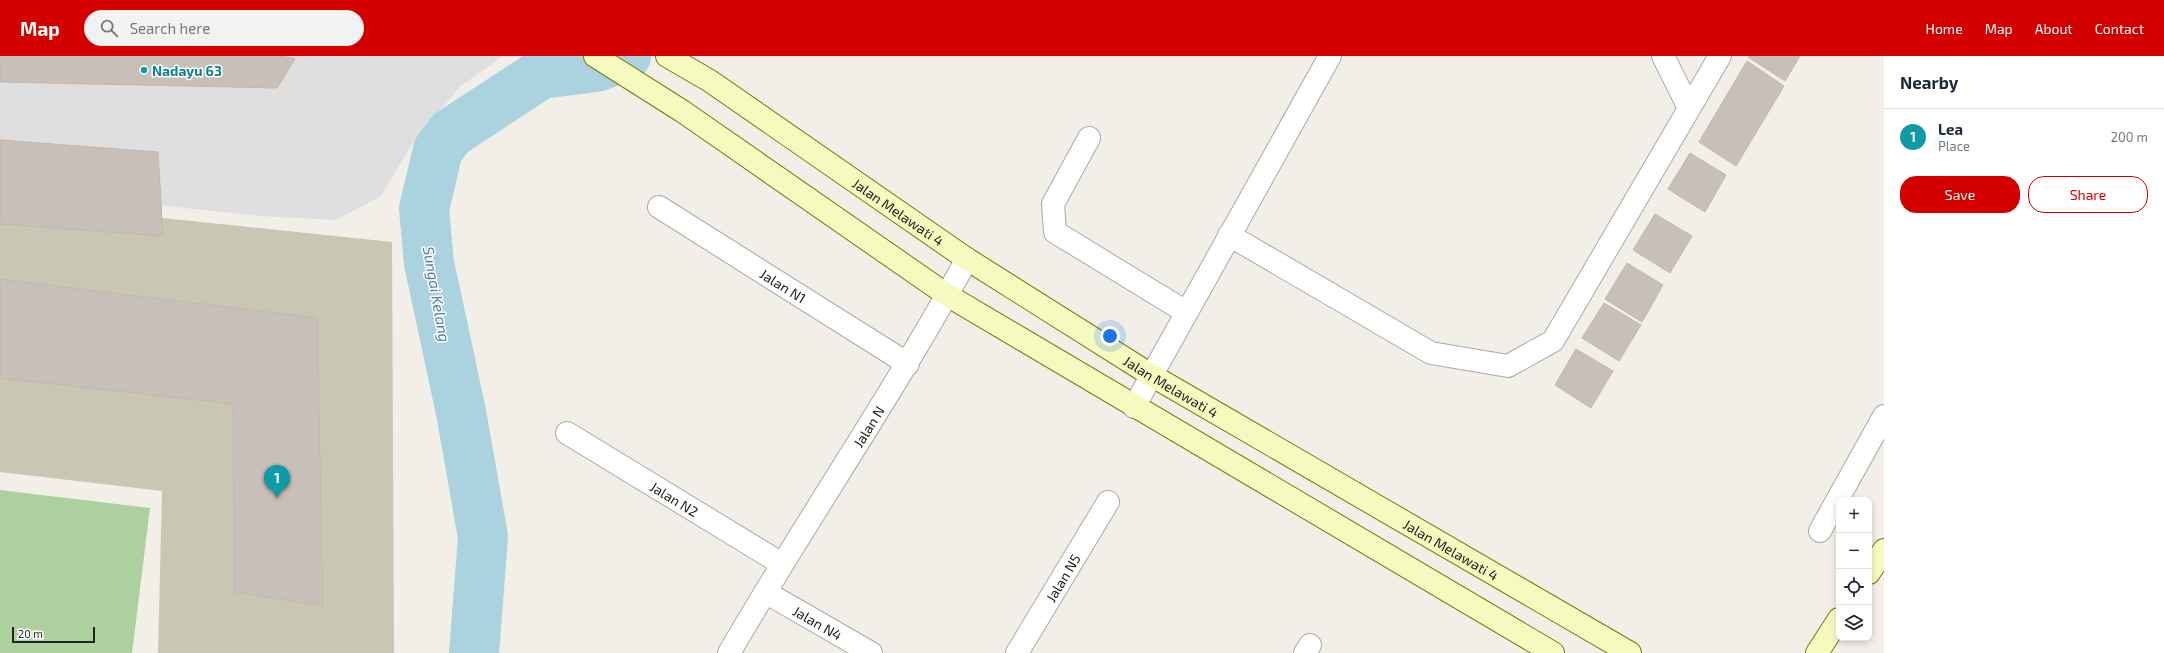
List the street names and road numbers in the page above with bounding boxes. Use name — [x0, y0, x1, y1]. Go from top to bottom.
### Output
street label: Jalan Melawati 4 — [850, 174, 947, 249]
street label: Jalan N1 — [757, 265, 809, 306]
street label: Jalan Melawati 4 — [1121, 352, 1222, 421]
street label: Jalan N — [849, 403, 887, 450]
street label: Jalan N2 — [647, 477, 702, 520]
street label: Jalan Melawati 4 — [1401, 515, 1502, 583]
street label: Jalan N5 — [1041, 551, 1083, 605]
street label: Jalan N4 — [790, 602, 846, 643]

